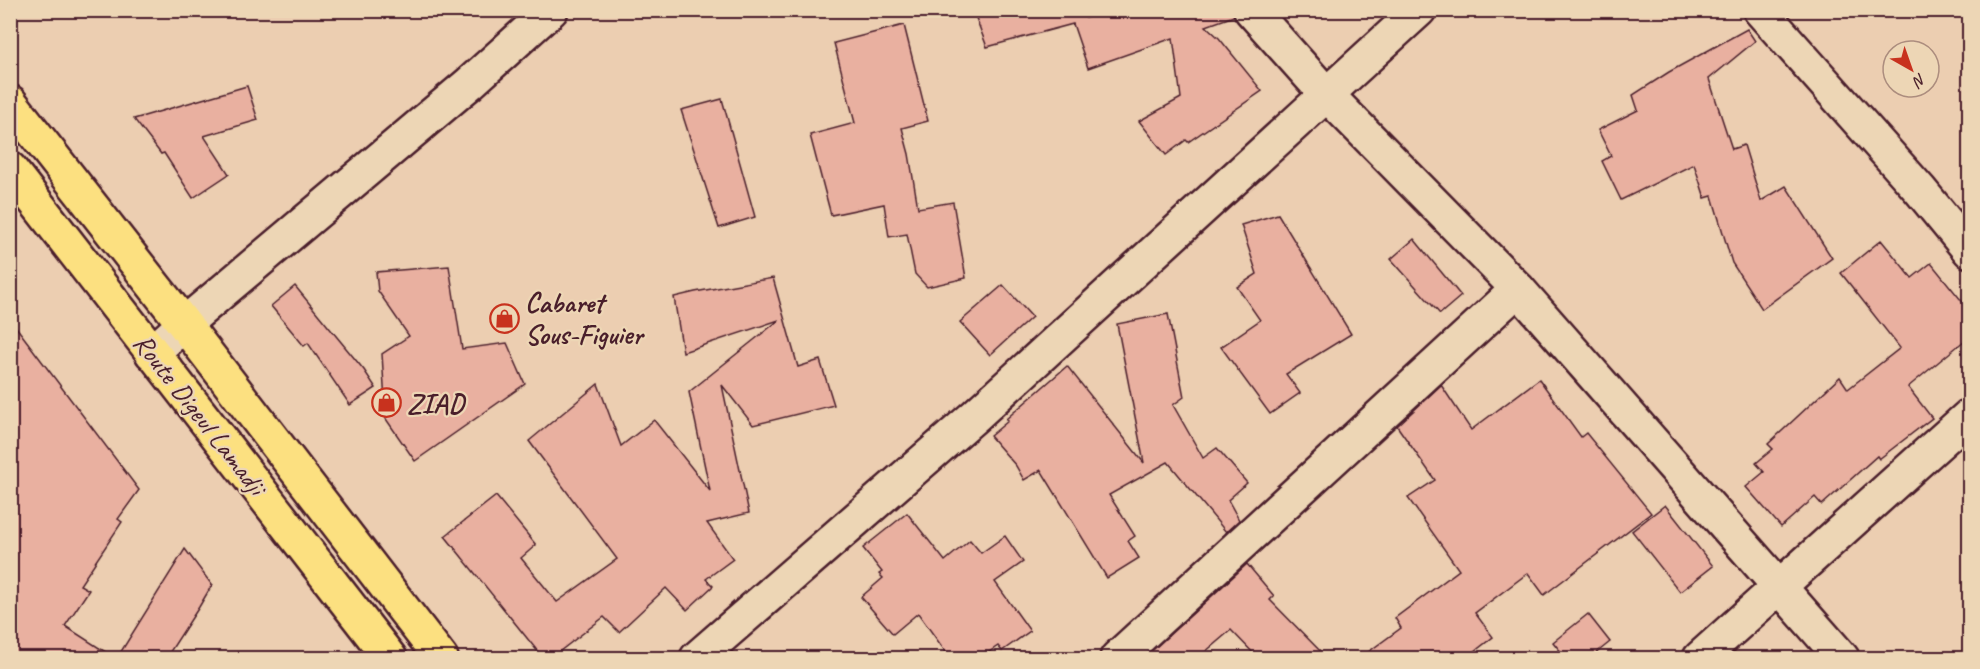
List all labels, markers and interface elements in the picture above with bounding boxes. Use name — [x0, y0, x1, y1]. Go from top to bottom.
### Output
north arrow — [1881, 39, 1941, 99]
text: N — [1907, 69, 1930, 93]
place label: Cabaret Sous-Figuier — [525, 285, 645, 352]
shop icon: Cabaret Sous-Figuier — [488, 302, 520, 334]
street label: Route Digeul Lamadji — [126, 326, 276, 505]
place label: ZIAD — [407, 386, 466, 421]
shop icon: ZIAD — [370, 387, 402, 419]

